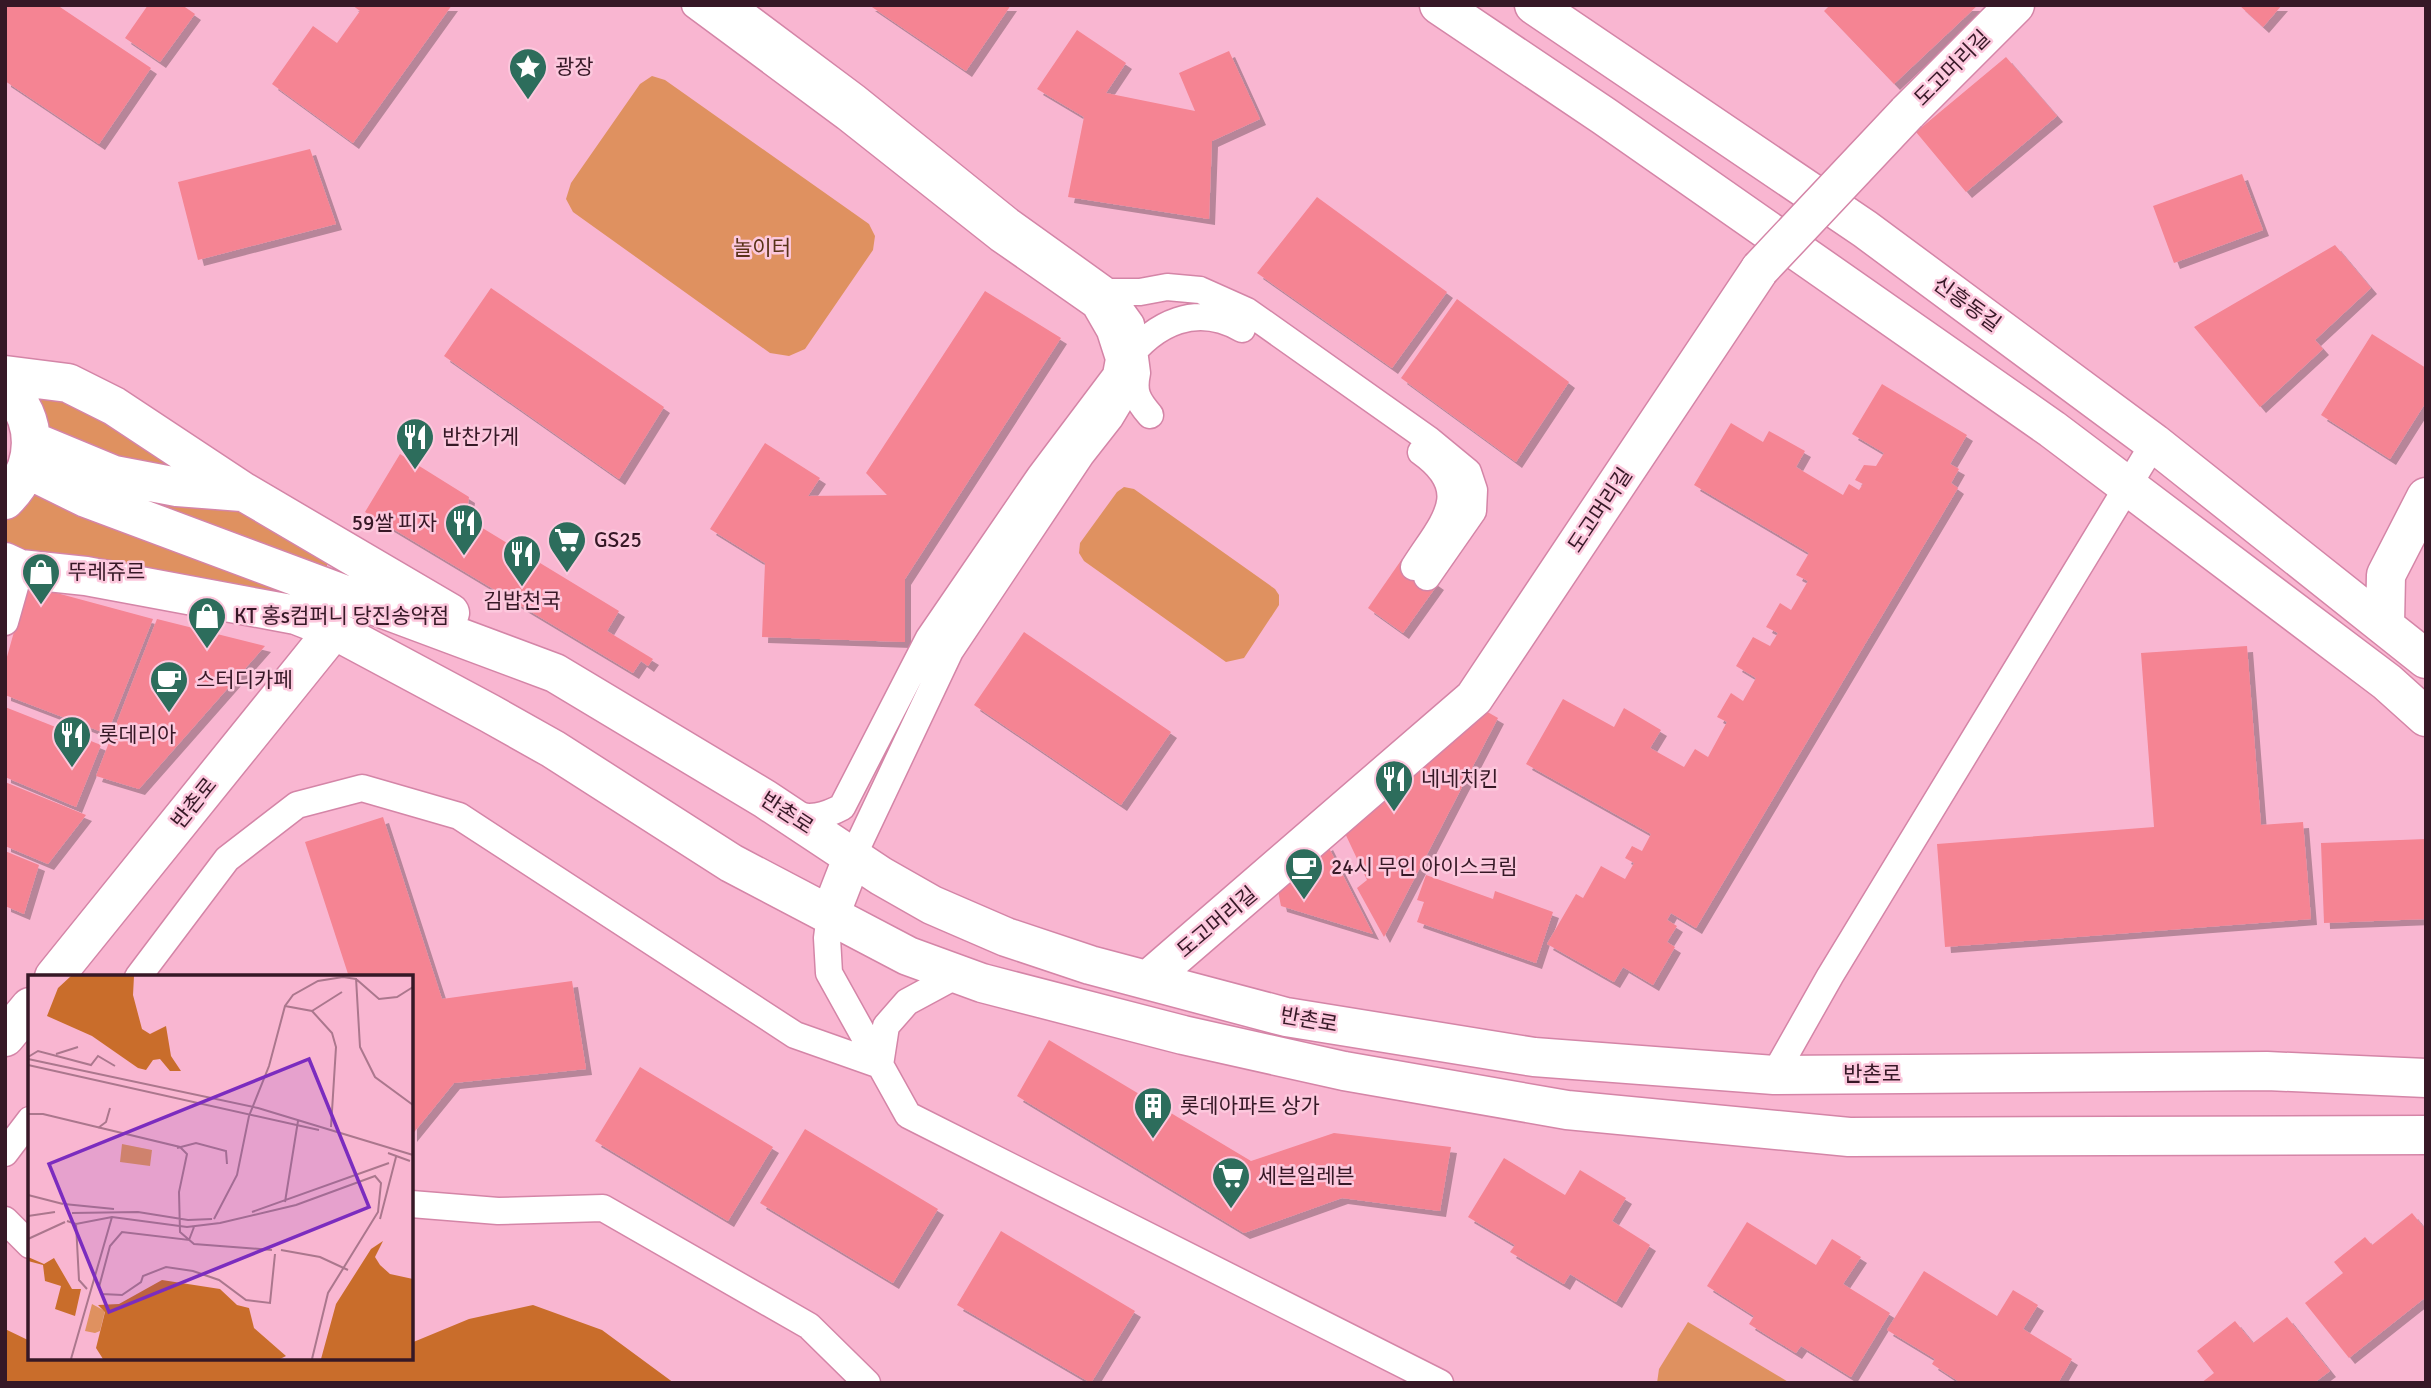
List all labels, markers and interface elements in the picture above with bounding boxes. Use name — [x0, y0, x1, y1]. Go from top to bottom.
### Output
street label: 도고머리길 — [1909, 25, 1995, 111]
place icon: 광장 — [507, 46, 549, 101]
place label: 광장 — [555, 54, 594, 80]
park label: 놀이터 — [733, 235, 791, 261]
street label: 신흥동길 — [1928, 271, 2006, 337]
restaurant icon: 반찬가게 — [394, 416, 436, 471]
place label: 반찬가게 — [442, 424, 519, 450]
street label: 도고머리길 — [1562, 463, 1638, 557]
restaurant icon: 59쌀 피자 — [443, 502, 485, 557]
place label: 59쌀 피자 — [352, 510, 437, 536]
supermarket icon: GS25 — [546, 519, 588, 574]
place label: GS25 — [594, 527, 642, 553]
restaurant icon: 김밥천국 — [501, 533, 543, 588]
shop icon: 뚜레쥬르 — [20, 551, 62, 606]
place label: 뚜레쥬르 — [68, 559, 145, 585]
place label: 김밥천국 — [483, 588, 561, 614]
shop icon: KT 홍s컴퍼니 당진송악점 — [186, 595, 228, 650]
place label: KT 홍s컴퍼니 당진송악점 — [234, 603, 449, 629]
cafe icon: 스터디카페 — [148, 659, 190, 714]
place label: 스터디카페 — [196, 667, 293, 693]
restaurant icon: 롯데리아 — [51, 714, 93, 769]
place label: 롯데리아 — [99, 722, 176, 748]
restaurant icon: 네네치킨 — [1373, 758, 1415, 813]
place label: 네네치킨 — [1421, 766, 1498, 792]
street label: 반촌로 — [166, 772, 222, 834]
street label: 반촌로 — [756, 786, 818, 840]
cafe icon: 24시 무인 아이스크림 — [1283, 846, 1325, 901]
place label: 24시 무인 아이스크림 — [1331, 854, 1517, 880]
street label: 도고머리길 — [1172, 881, 1262, 963]
inset map — [28, 975, 413, 1360]
street label: 반촌로 — [1278, 1002, 1340, 1038]
street label: 반촌로 — [1843, 1061, 1901, 1087]
building icon: 롯데아파트 상가 — [1132, 1085, 1174, 1140]
place label: 롯데아파트 상가 — [1180, 1093, 1320, 1119]
supermarket icon: 세븐일레븐 — [1210, 1155, 1252, 1210]
place label: 세븐일레븐 — [1258, 1163, 1355, 1189]

